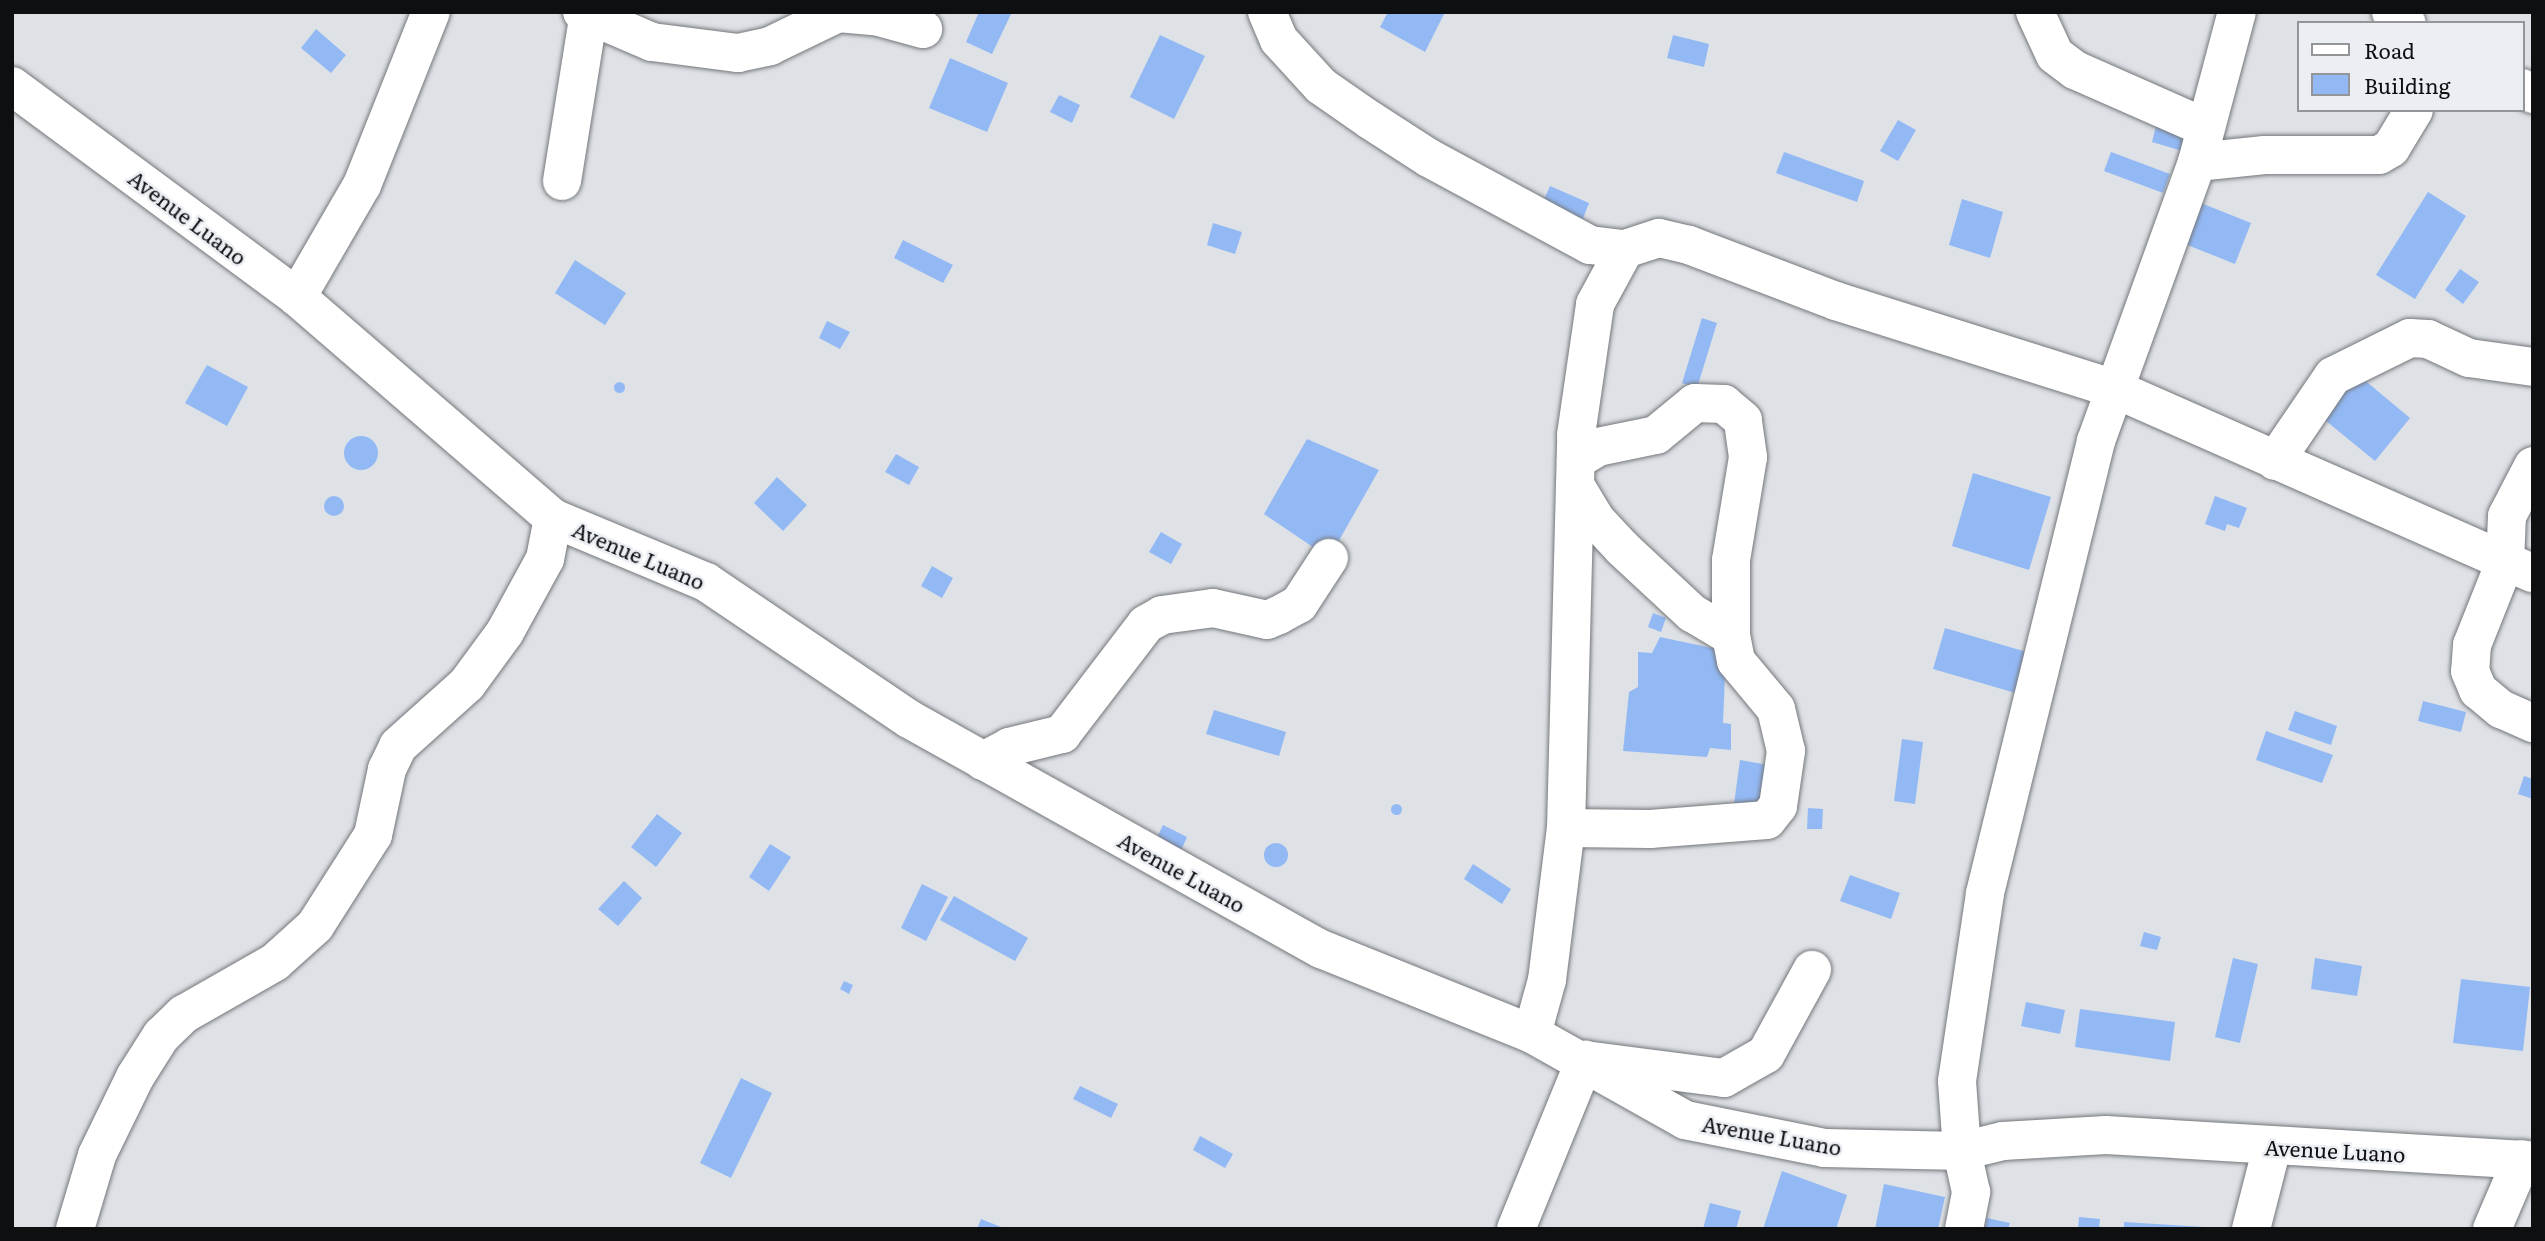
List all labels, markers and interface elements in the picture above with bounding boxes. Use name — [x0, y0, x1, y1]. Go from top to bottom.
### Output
legend — [2296, 21, 2524, 112]
text: Road — [2364, 34, 2415, 65]
text: Building — [2364, 69, 2450, 100]
street label: Avenue Luano — [124, 164, 252, 270]
street label: Avenue Luano — [569, 516, 709, 594]
street label: Avenue Luano — [1114, 827, 1250, 917]
street label: Avenue Luano — [1700, 1110, 1844, 1160]
street label: Avenue Luano — [2264, 1134, 2406, 1166]

